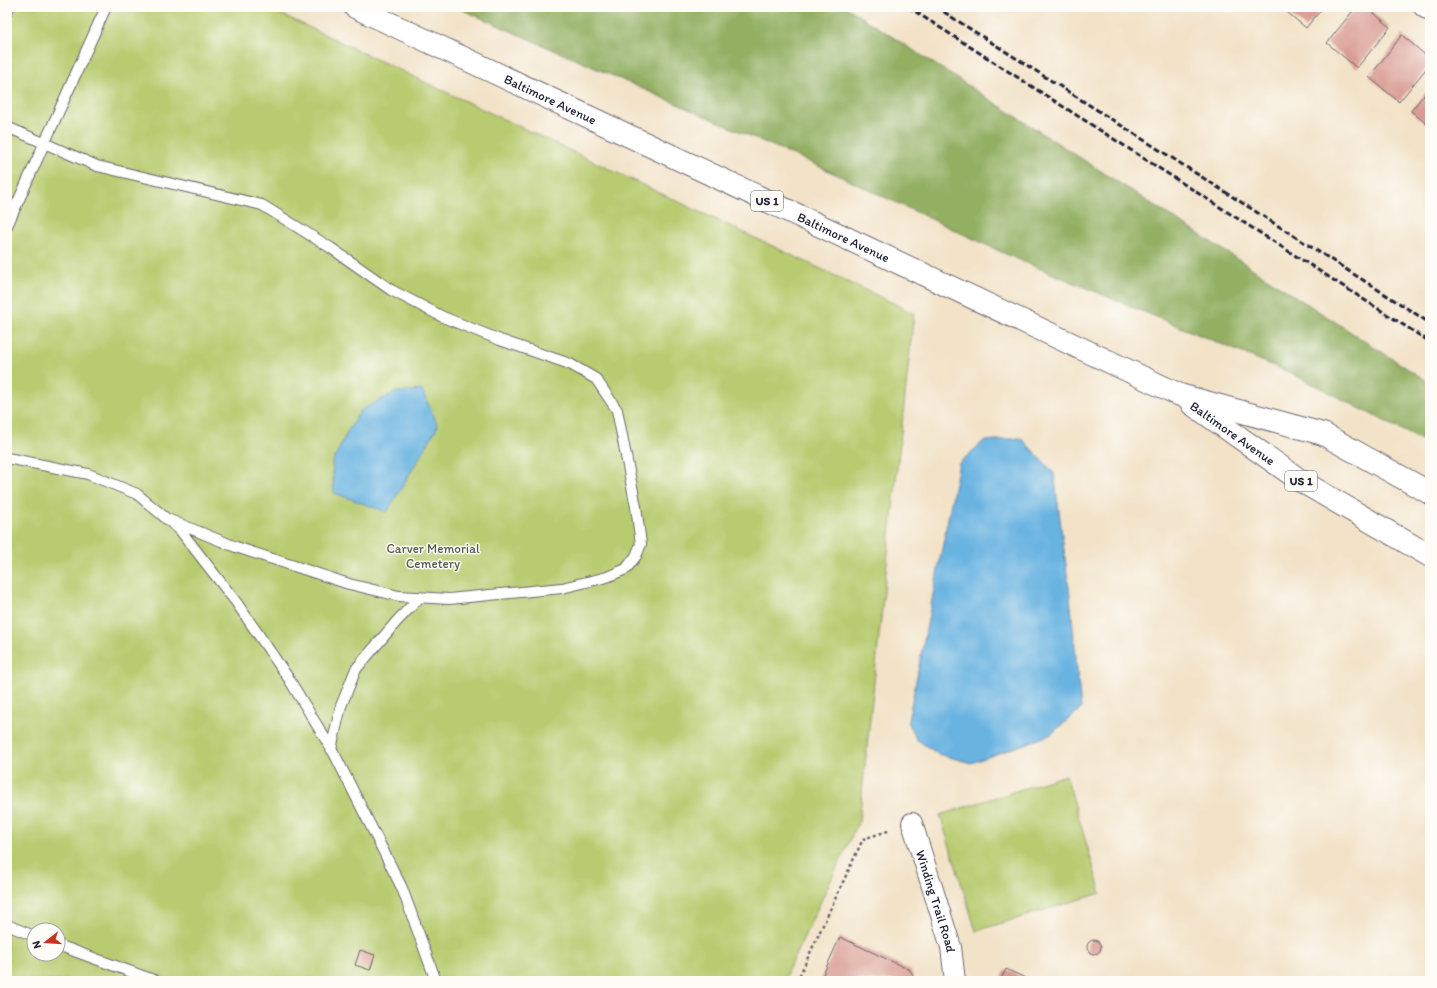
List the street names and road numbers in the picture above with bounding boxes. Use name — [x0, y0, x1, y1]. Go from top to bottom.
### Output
street label: Baltimore Avenue — [502, 71, 599, 127]
road number: US 1 — [751, 191, 783, 211]
street label: Baltimore Avenue — [795, 209, 892, 265]
street label: Baltimore Avenue — [1188, 398, 1278, 468]
road number: US 1 — [1285, 471, 1317, 491]
street label: Winding Trail Road — [913, 848, 959, 953]

